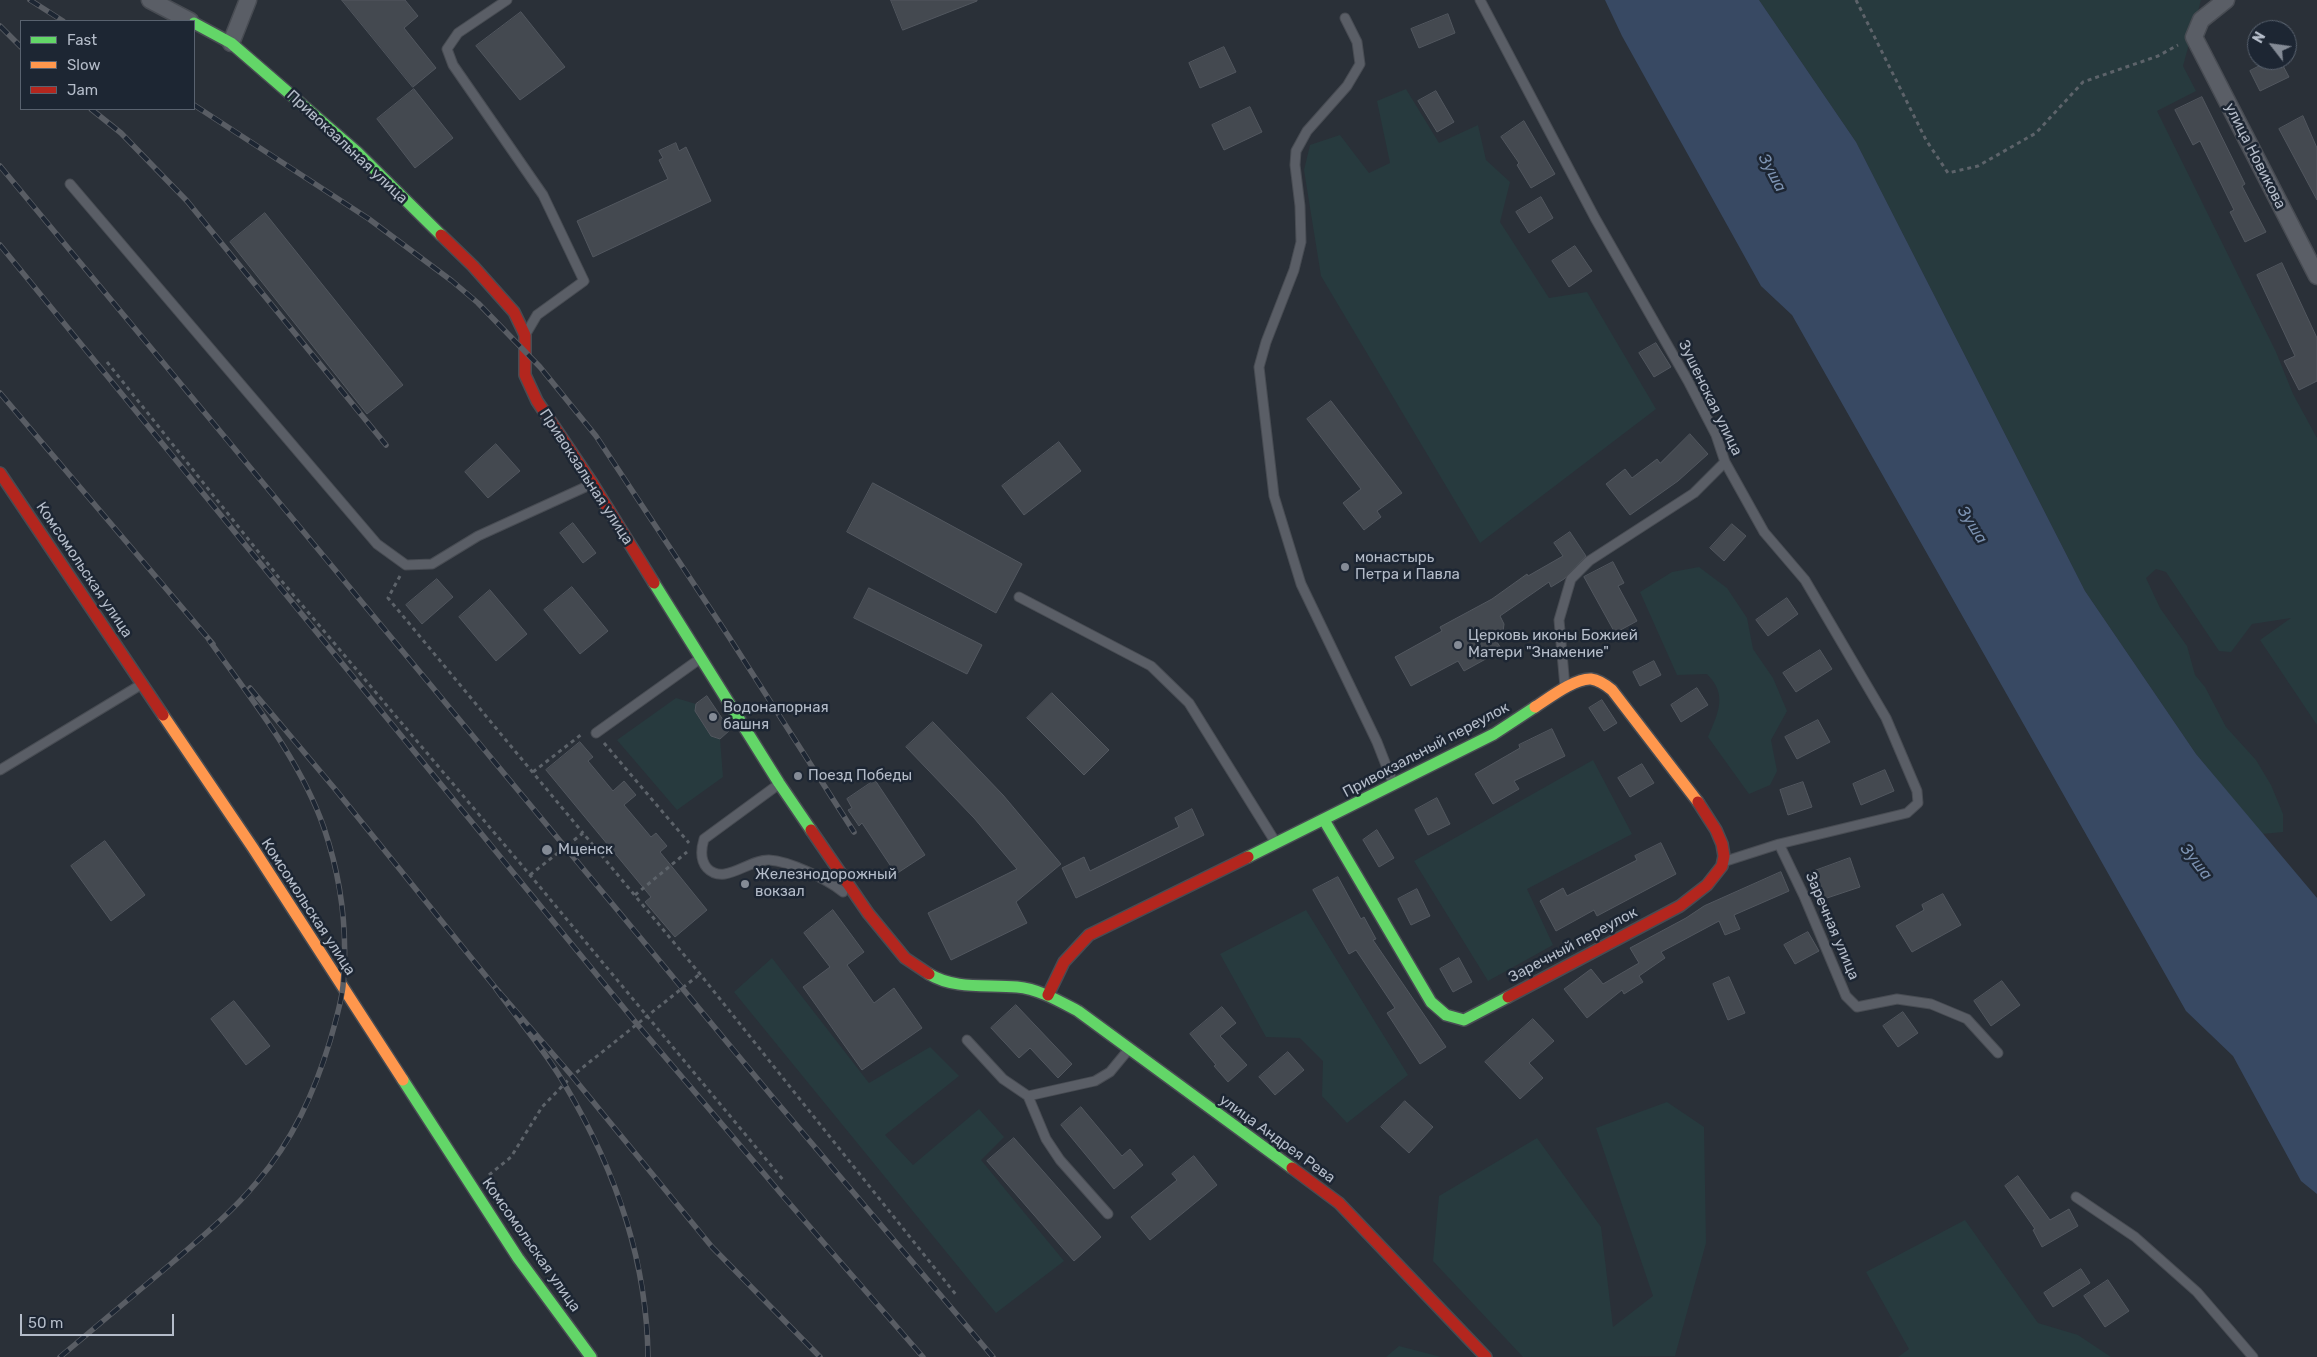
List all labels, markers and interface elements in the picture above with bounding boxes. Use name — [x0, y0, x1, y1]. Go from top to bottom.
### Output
legend — [20, 20, 195, 110]
north arrow — [2247, 20, 2297, 70]
text: N — [2250, 29, 2269, 46]
text: Fast — [67, 31, 97, 49]
text: Slow — [67, 56, 100, 74]
text: Jam — [67, 81, 98, 99]
street label: Привокзальная улица — [283, 86, 411, 208]
street label: улица Новикова — [2220, 100, 2290, 212]
water label: Зуша — [1754, 151, 1790, 195]
street label: Зушенская улица — [1674, 337, 1746, 459]
street label: Привокзальная улица — [535, 406, 637, 548]
street label: Комсомольская улица — [32, 499, 136, 641]
water label: Зуша — [1953, 503, 1991, 547]
place label: монастырь Петра и Павла — [1355, 549, 1460, 584]
marker: монастырь Петра и Павла — [1339, 561, 1351, 573]
place label: Церковь иконы Божией Матери "Знамение" — [1468, 627, 1638, 662]
marker: Церковь иконы Божией Матери "Знамение" — [1452, 639, 1464, 651]
street label: Привокзальный переулок — [1340, 698, 1512, 802]
place label: Водонапорная башня — [723, 699, 829, 734]
marker: Водонапорная башня — [707, 711, 719, 723]
place label: Поезд Победы — [808, 767, 912, 785]
marker: Поезд Победы — [792, 770, 804, 782]
street label: Комсомольская улица — [257, 835, 359, 979]
water label: Зуша — [2176, 840, 2216, 884]
place label: Мценск — [558, 841, 613, 859]
marker: Мценск — [540, 843, 554, 857]
place label: Железнодорожный вокзал — [755, 866, 897, 901]
street label: Заречная улица — [1801, 869, 1863, 983]
marker: Железнодорожный вокзал — [739, 878, 751, 890]
street label: Заречный переулок — [1506, 903, 1640, 987]
street label: улица Андрея Рева — [1216, 1091, 1338, 1187]
street label: Комсомольская улица — [478, 1175, 584, 1315]
scale bar — [22, 1304, 176, 1336]
text: 50 m — [28, 1314, 63, 1332]

